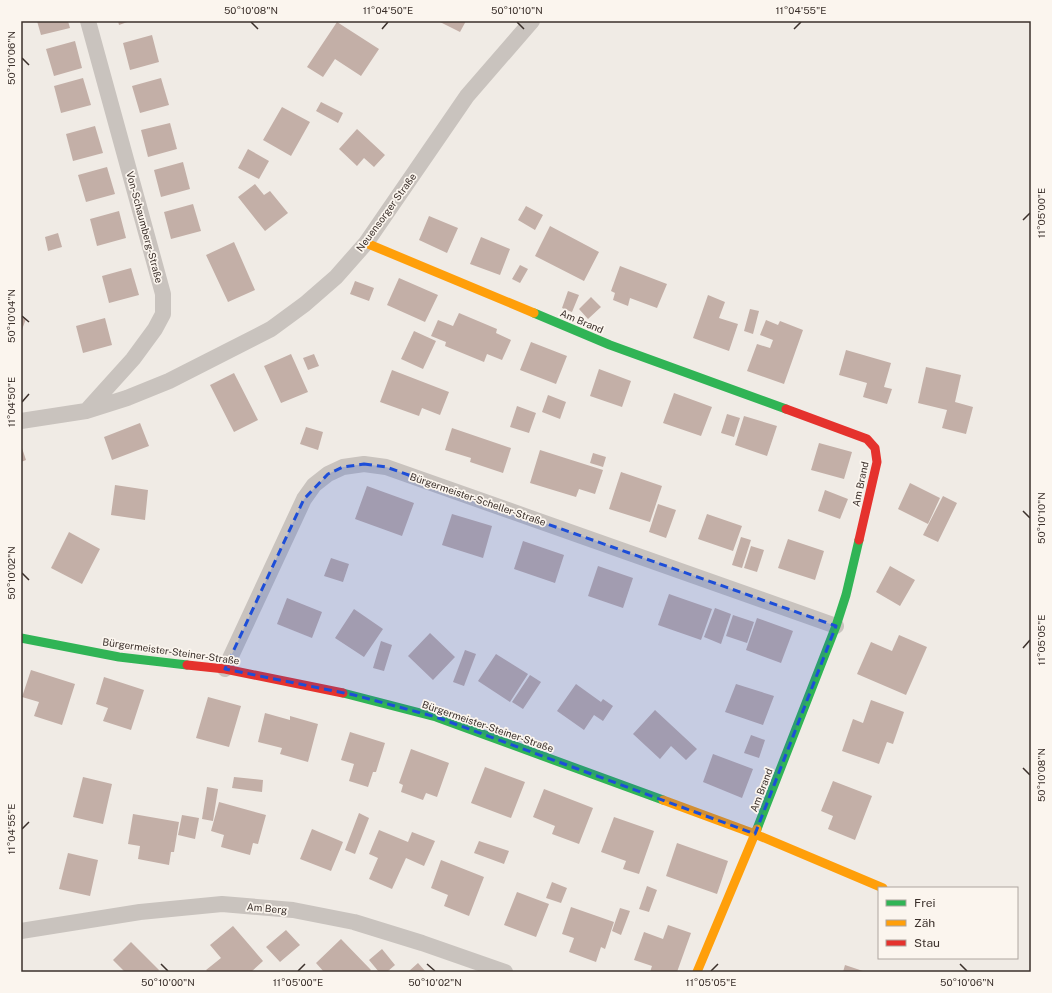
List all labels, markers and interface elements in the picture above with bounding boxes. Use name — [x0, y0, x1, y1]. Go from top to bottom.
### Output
text: 50°10'08"N — [224, 4, 278, 16]
text: 11°04'50"E — [363, 4, 413, 16]
text: 50°10'10"N — [491, 4, 543, 16]
text: 11°04'55"E — [776, 4, 826, 16]
text: 50°10'06"N — [5, 31, 17, 85]
street label: Von-Schaumberg-Straße — [124, 170, 166, 284]
street label: Neuensorger Straße — [354, 170, 419, 254]
text: 11°05'00"E — [1035, 188, 1047, 238]
text: 50°10'04"N — [5, 289, 17, 343]
street label: Am Brand — [559, 307, 605, 335]
text: 11°04'50"E — [5, 377, 17, 427]
street label: Am Brand — [849, 460, 871, 508]
street label: Bürgermeister-Scheller-Straße — [408, 470, 548, 528]
text: 50°10'10"N — [1035, 492, 1047, 544]
text: 50°10'02"N — [5, 546, 17, 600]
text: 11°05'05"E — [1035, 615, 1047, 665]
street label: Bürgermeister-Steiner-Straße — [102, 635, 241, 667]
street label: Bürgermeister-Steiner-Straße — [421, 698, 556, 754]
text: 50°10'08"N — [1035, 748, 1047, 802]
street label: Am Brand — [747, 766, 775, 814]
text: 11°04'55"E — [5, 804, 17, 854]
legend — [878, 887, 1018, 959]
text: Frei — [914, 896, 936, 910]
street label: Am Berg — [246, 900, 288, 916]
text: Zäh — [914, 916, 935, 930]
text: Stau — [914, 936, 940, 950]
text: 50°10'00"N — [141, 976, 195, 988]
text: 11°05'00"E — [273, 976, 323, 988]
text: 50°10'02"N — [408, 976, 462, 988]
text: 11°05'05"E — [686, 976, 736, 988]
text: 50°10'06"N — [940, 976, 994, 988]

